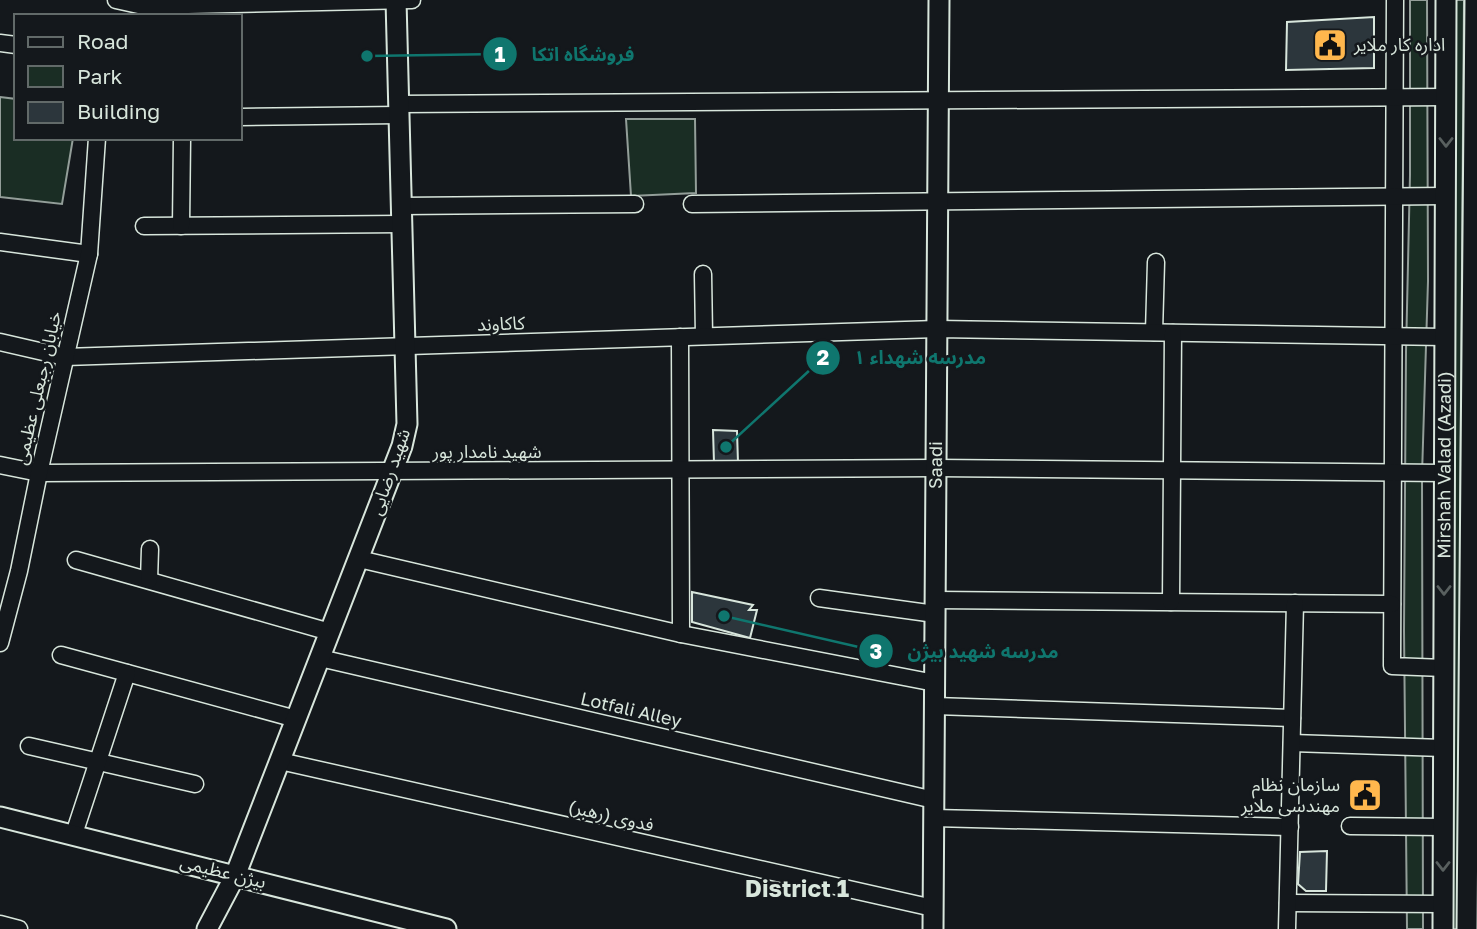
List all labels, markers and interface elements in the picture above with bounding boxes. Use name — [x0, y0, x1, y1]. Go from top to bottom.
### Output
legend — [14, 14, 242, 140]
public building icon: اداره کار ملایر — [1311, 26, 1349, 64]
text: Road — [77, 28, 128, 54]
place label: اداره کار ملایر — [1353, 33, 1445, 56]
callout: فروشگاه اتکا — [482, 34, 648, 74]
text: 1 — [495, 41, 506, 67]
text: فروشگاه اتکا — [532, 42, 634, 66]
text: Park — [77, 63, 123, 89]
text: Building — [77, 98, 160, 124]
one-way arrow — [1438, 137, 1454, 147]
street label: خیابان رجبعلی عظیمی — [9, 309, 66, 467]
street label: کاکاوند — [477, 311, 526, 335]
callout: مدرسه شهداء ۱ — [805, 338, 1000, 378]
text: 2 — [817, 344, 830, 370]
text: مدرسه شهداء ۱ — [854, 345, 986, 369]
street label: Mirshah Valad (Azadi) — [1432, 371, 1455, 559]
street label: شهید رضایی — [364, 425, 415, 518]
street label: شهید نامدار پور — [431, 440, 542, 463]
street label: Saadi — [924, 441, 946, 489]
one-way arrow — [1436, 585, 1452, 595]
callout: مدرسه شهید بیژن — [858, 631, 1072, 671]
text: 3 — [870, 638, 882, 664]
text: مدرسه شهید بیژن — [907, 639, 1059, 663]
street label: Lotfali Alley — [579, 687, 684, 731]
place label: سازمان نظام مهندسی ملایر — [1240, 773, 1340, 817]
public building icon: سازمان نظام مهندسی ملایر — [1346, 776, 1384, 814]
street label: فدوی (رهبر) — [566, 795, 656, 837]
street label: بیژن عظیمی — [178, 850, 268, 893]
one-way arrow — [1435, 861, 1451, 872]
district label: District 1 — [745, 873, 849, 902]

